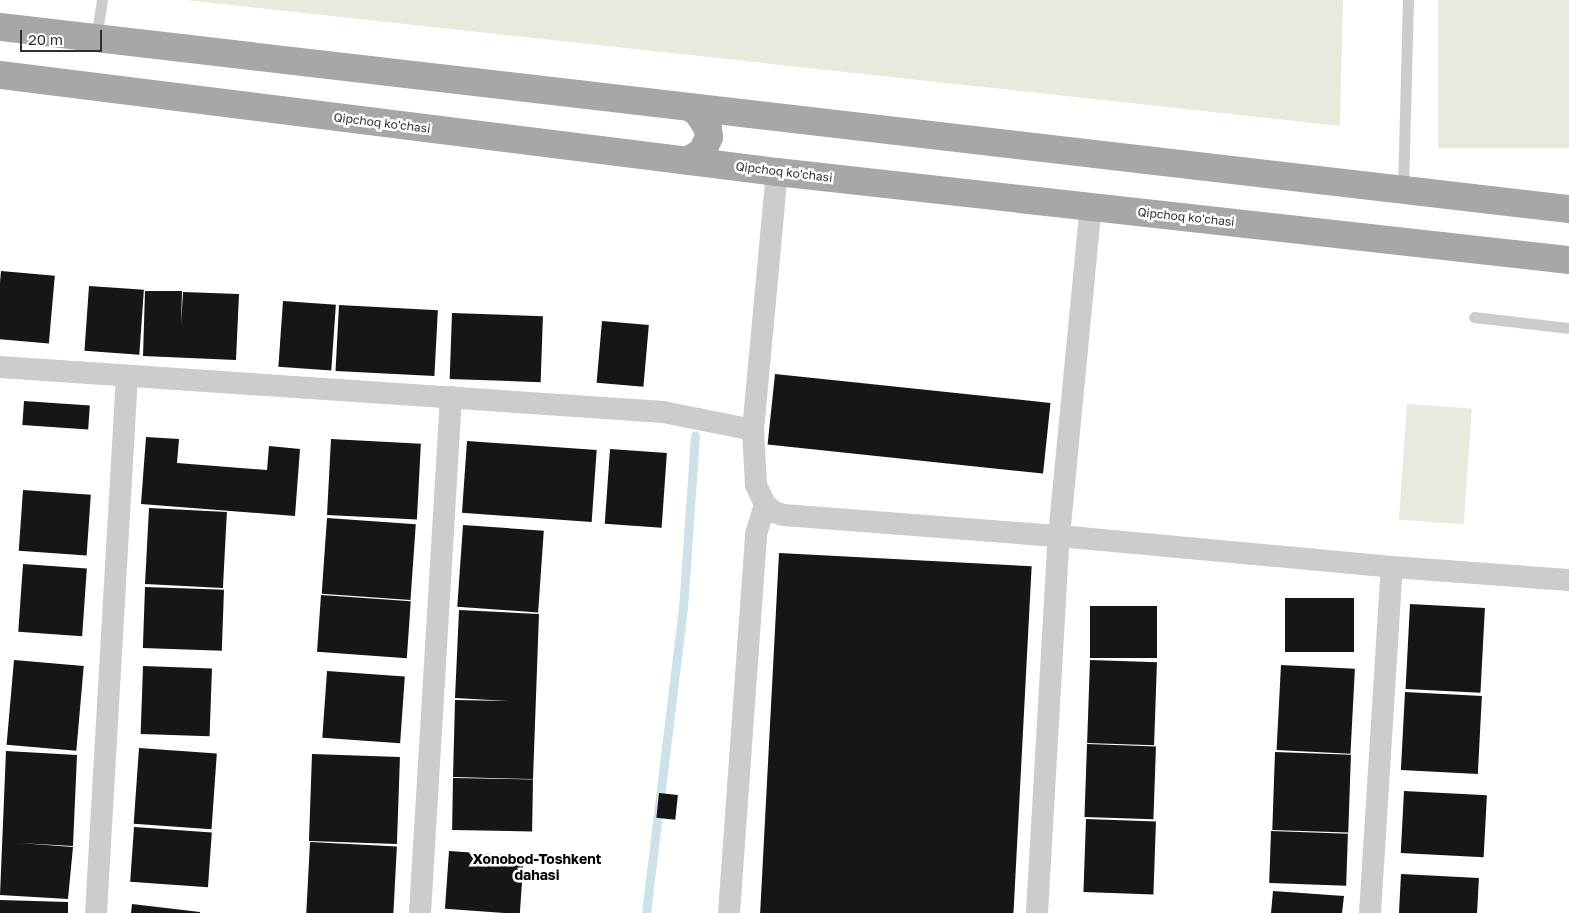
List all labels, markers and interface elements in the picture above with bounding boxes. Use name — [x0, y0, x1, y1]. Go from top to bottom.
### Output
scale bar — [22, 20, 105, 52]
text: 20 m — [28, 30, 63, 48]
street label: Qipchoq ko'chasi — [333, 110, 431, 136]
street label: Qipchoq ko'chasi — [735, 159, 833, 185]
street label: Qipchoq ko'chasi — [1137, 205, 1235, 229]
district label: Xonobod-Toshkent dahasi — [473, 851, 601, 884]

